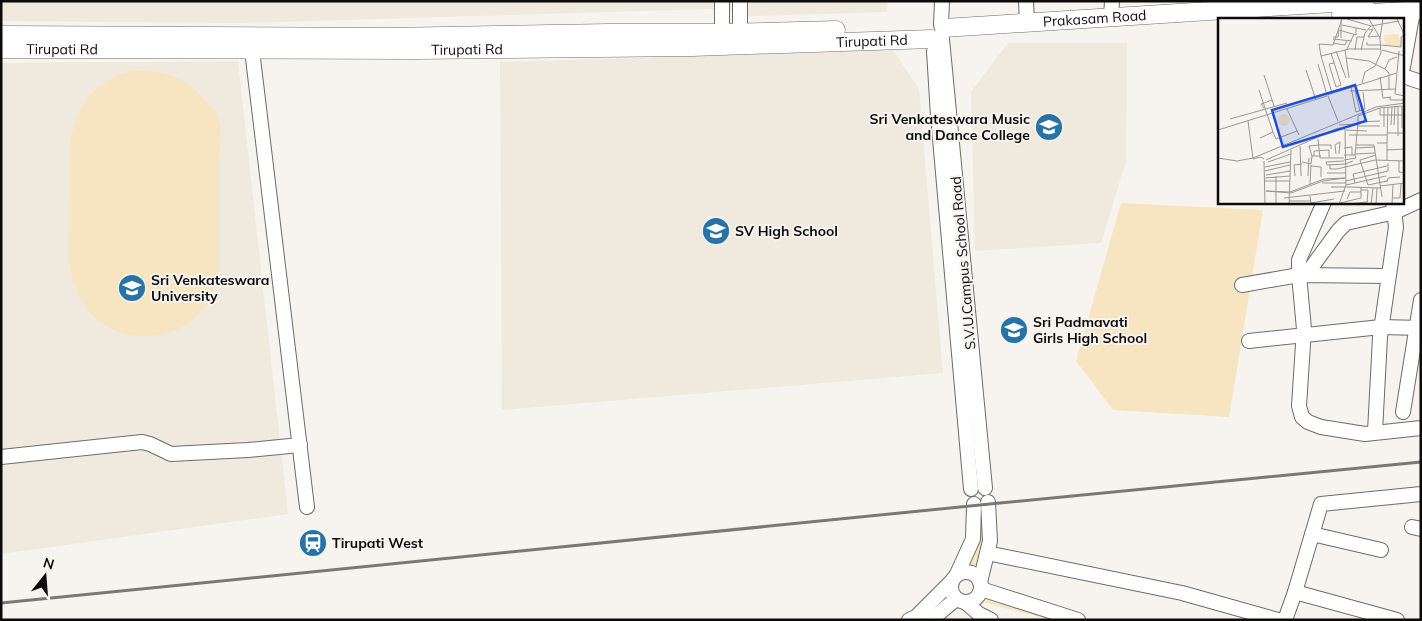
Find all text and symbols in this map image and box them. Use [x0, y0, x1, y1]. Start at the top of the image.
street label: Prakasam Road [1042, 6, 1147, 31]
inset map [1218, 18, 1404, 204]
street label: Tirupati Rd [836, 31, 908, 51]
street label: Tirupati Rd [26, 40, 98, 58]
street label: Tirupati Rd [431, 40, 503, 59]
place label: Sri Venkateswara Music and Dance College [869, 110, 1030, 144]
school or university icon: Sri Venkateswara Music and Dance College [1034, 112, 1064, 142]
street label: S.V.U.Campus School Road [946, 176, 980, 350]
school or university icon: SV High School [701, 216, 731, 246]
place label: SV High School [735, 222, 838, 240]
place label: Sri Venkateswara University [151, 271, 269, 305]
school or university icon: Sri Venkateswara University [117, 273, 147, 303]
place label: Sri Padmavati Girls High School [1033, 313, 1147, 347]
school or university icon: Sri Padmavati Girls High School [999, 315, 1029, 345]
station icon: Tirupati West [298, 528, 328, 558]
place label: Tirupati West [332, 534, 424, 552]
north arrow [20, 551, 70, 601]
text: N [41, 553, 56, 574]

